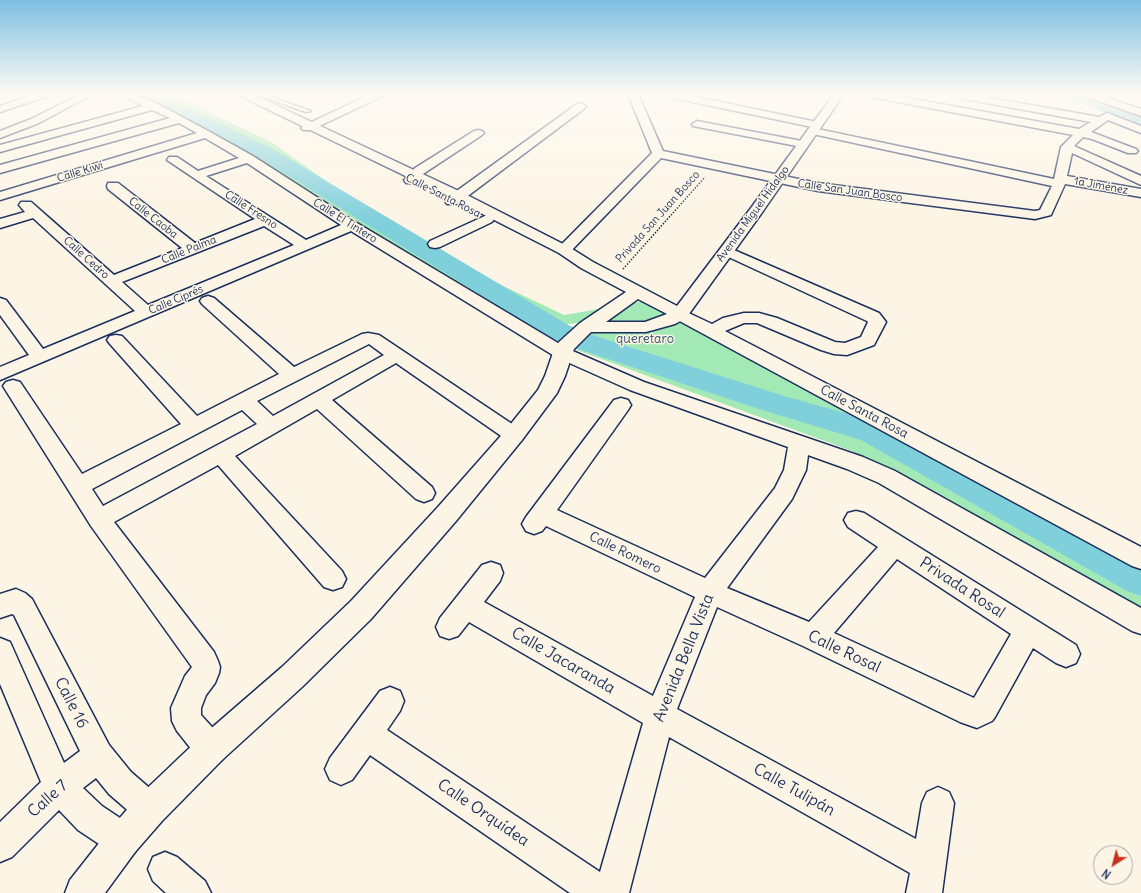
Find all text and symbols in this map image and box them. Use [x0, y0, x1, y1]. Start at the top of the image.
street label: Calle Kiwi [55, 159, 105, 185]
street label: Avenida Miguel Hidalgo [714, 164, 792, 264]
street label: Privada San Juan Bosco [613, 168, 703, 266]
street label: Calle Santa Rosa [403, 171, 483, 221]
street label: 1a Jiménez [1073, 175, 1129, 197]
street label: Calle San Juan Bosco [797, 177, 903, 205]
street label: Calle Fresno [222, 188, 280, 232]
street label: Calle Caoba [126, 195, 180, 241]
street label: Calle El Tintero [311, 196, 379, 246]
street label: Calle Palma [160, 233, 218, 267]
street label: Calle Cedro [60, 234, 112, 282]
street label: Calle Ciprés [147, 283, 205, 317]
park label: queretaro [616, 331, 674, 347]
street label: Calle Santa Rosa [817, 382, 911, 442]
street label: Calle Romero [586, 529, 664, 577]
street label: Privada Rosal [916, 553, 1008, 623]
street label: Avenida Bella Vista [650, 591, 718, 725]
street label: Calle Jacaranda [508, 624, 618, 698]
street label: Calle Rosal [805, 627, 883, 677]
street label: Calle 16 [50, 674, 92, 732]
street label: Calle Tulipán [750, 760, 838, 820]
street label: Calle Orquídea [433, 775, 533, 851]
street label: Calle 7 [24, 776, 72, 822]
north arrow [1093, 845, 1133, 885]
text: N [1099, 866, 1114, 882]

